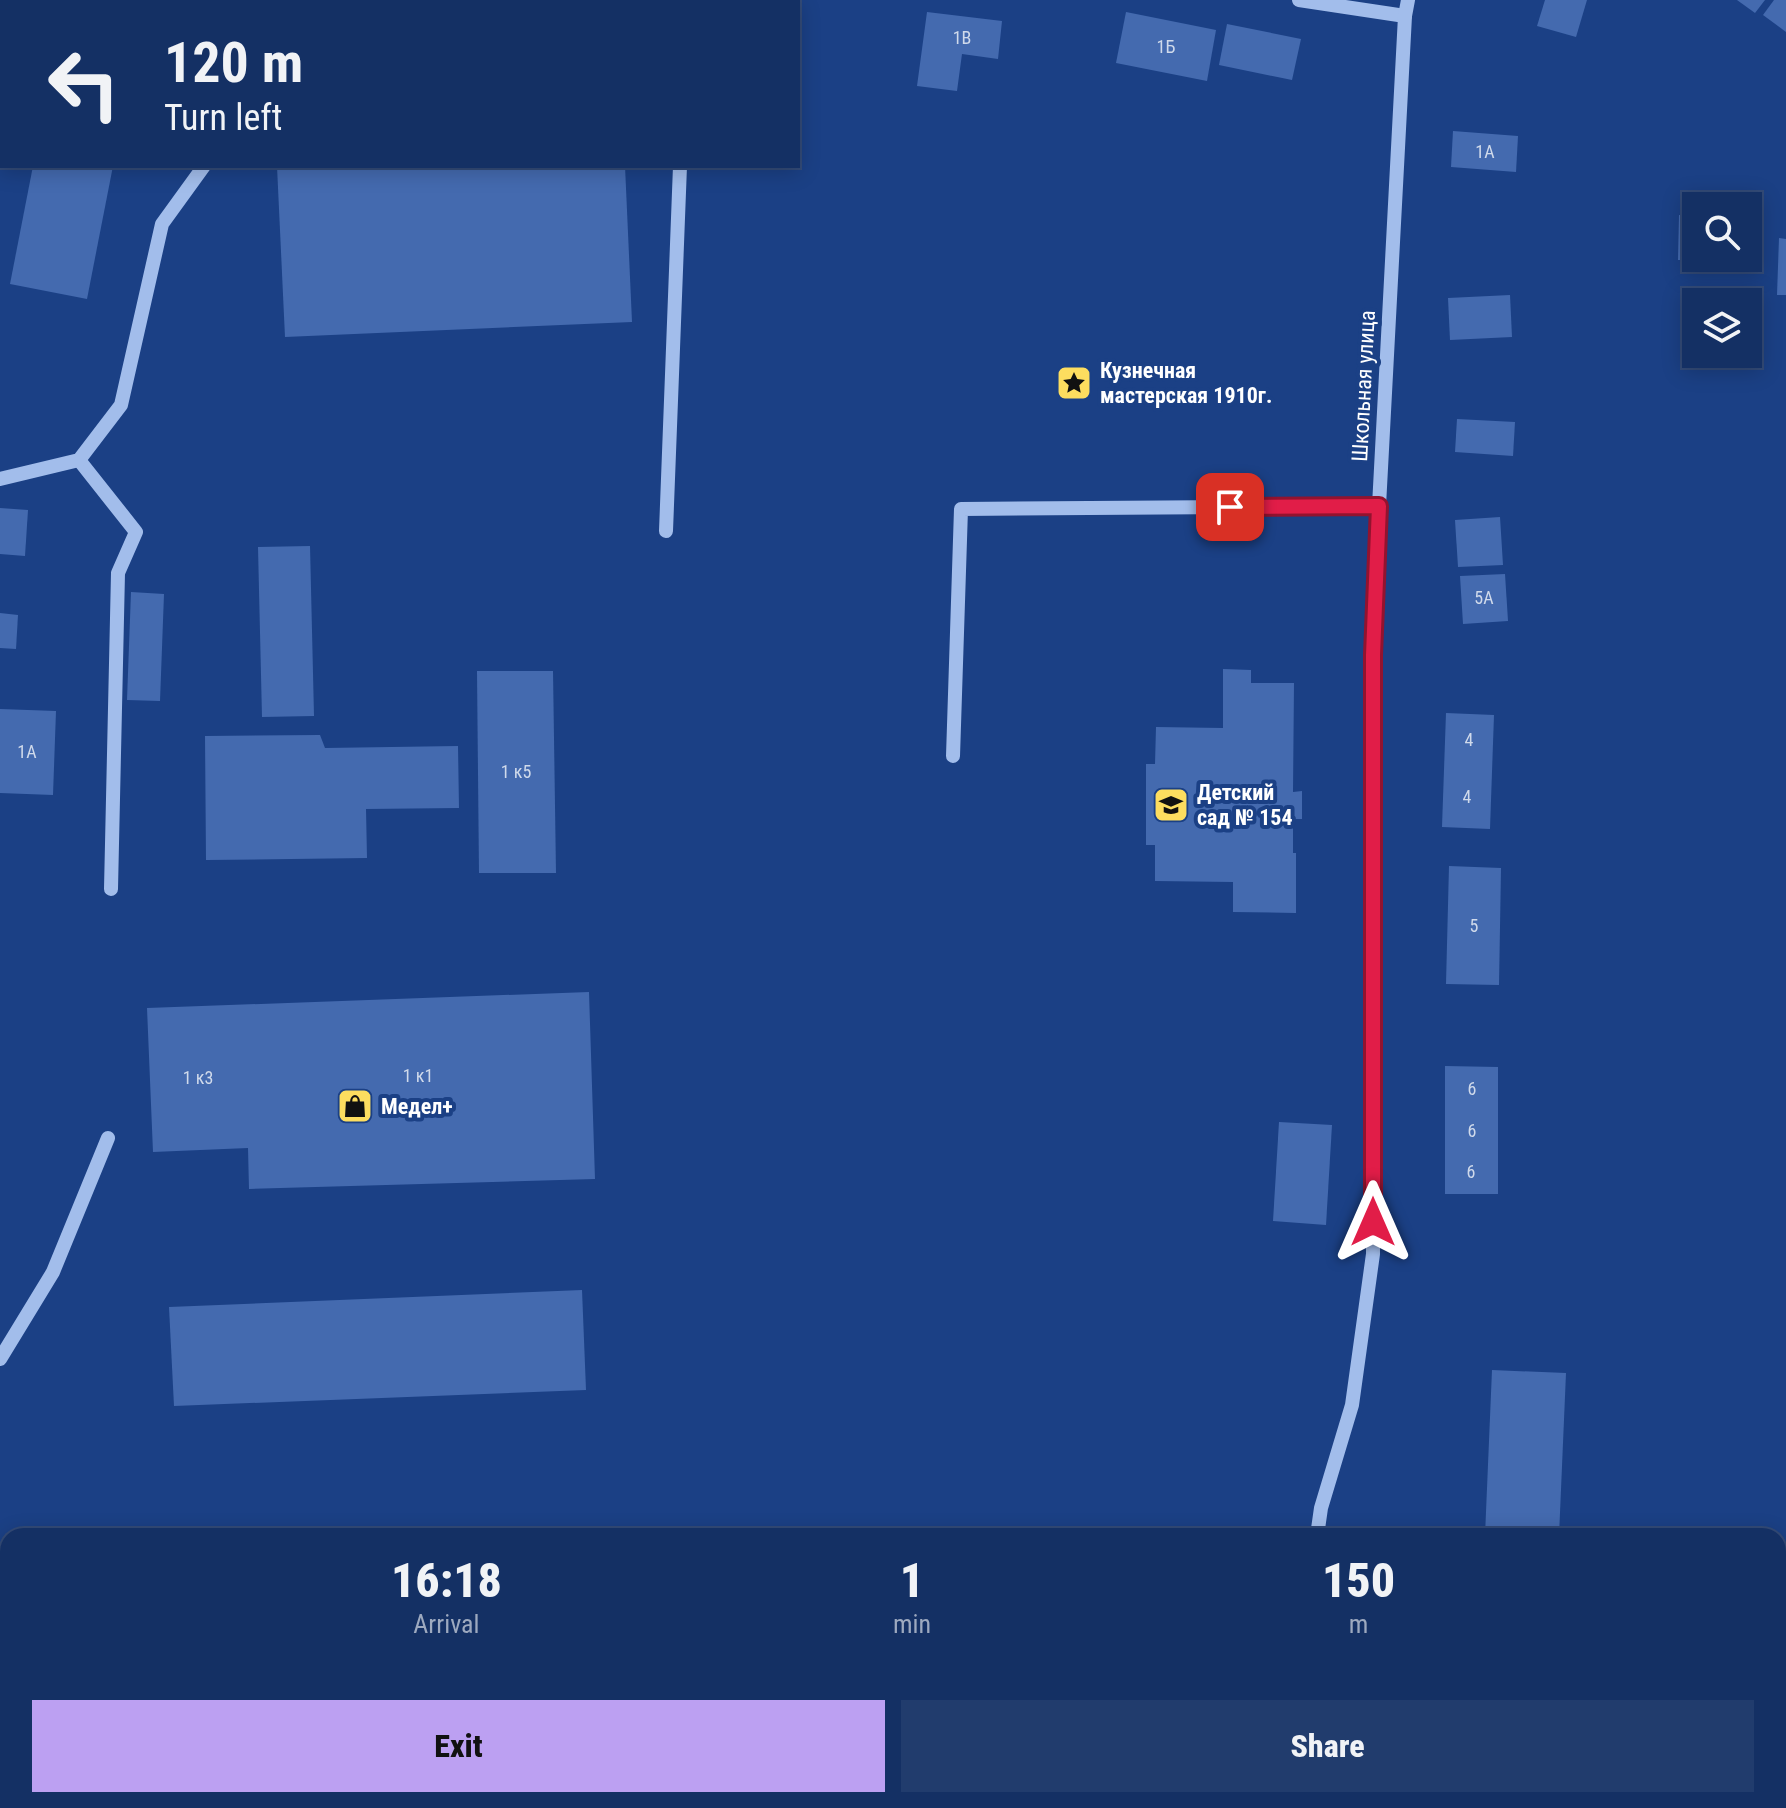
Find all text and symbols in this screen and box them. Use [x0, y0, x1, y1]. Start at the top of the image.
house number: 1В [953, 27, 971, 48]
text: 120 m [164, 30, 303, 96]
icon: left [32, 32, 136, 136]
house number: 1Б [1157, 36, 1175, 57]
text: Turn left [164, 97, 282, 139]
house number: 1А [1475, 141, 1495, 162]
map controls [1682, 192, 1762, 368]
button: search [1682, 192, 1762, 272]
button: layers [1682, 288, 1762, 368]
street label: Школьная улица [1347, 310, 1380, 462]
place label: Кузнечная мастерская 1910г. [1100, 358, 1272, 408]
place icon: Кузнечная мастерская 1910г. [1055, 364, 1093, 402]
pin [1196, 473, 1264, 541]
icon: arrive [1208, 485, 1252, 529]
house number: 5А [1474, 587, 1494, 608]
house number: 4 [1465, 729, 1474, 750]
house number: 1А [17, 741, 37, 762]
house number: 1 к5 [501, 761, 531, 782]
place label: Детский сад № 154 [1197, 780, 1293, 830]
school or university icon: Детский сад № 154 [1152, 786, 1190, 824]
house number: 4 [1463, 786, 1472, 807]
house number: 5 [1470, 915, 1479, 936]
house number: 1 к1 [403, 1065, 433, 1086]
house number: 1 к3 [183, 1067, 213, 1088]
house number: 6 [1468, 1078, 1476, 1099]
shop icon: Медел+ [336, 1087, 374, 1125]
place label: Медел+ [381, 1094, 453, 1119]
house number: 6 [1468, 1120, 1476, 1141]
house number: 6 [1467, 1161, 1475, 1182]
position arrow [1331, 1180, 1415, 1264]
text: 16:18 [391, 1552, 502, 1609]
text: 1 [900, 1552, 924, 1609]
text: 150 [1322, 1552, 1395, 1609]
text: Arrival [413, 1609, 480, 1639]
text: min [893, 1609, 931, 1639]
text: m [1349, 1609, 1368, 1639]
button: Exit [32, 1700, 885, 1792]
button: Share [901, 1700, 1754, 1792]

